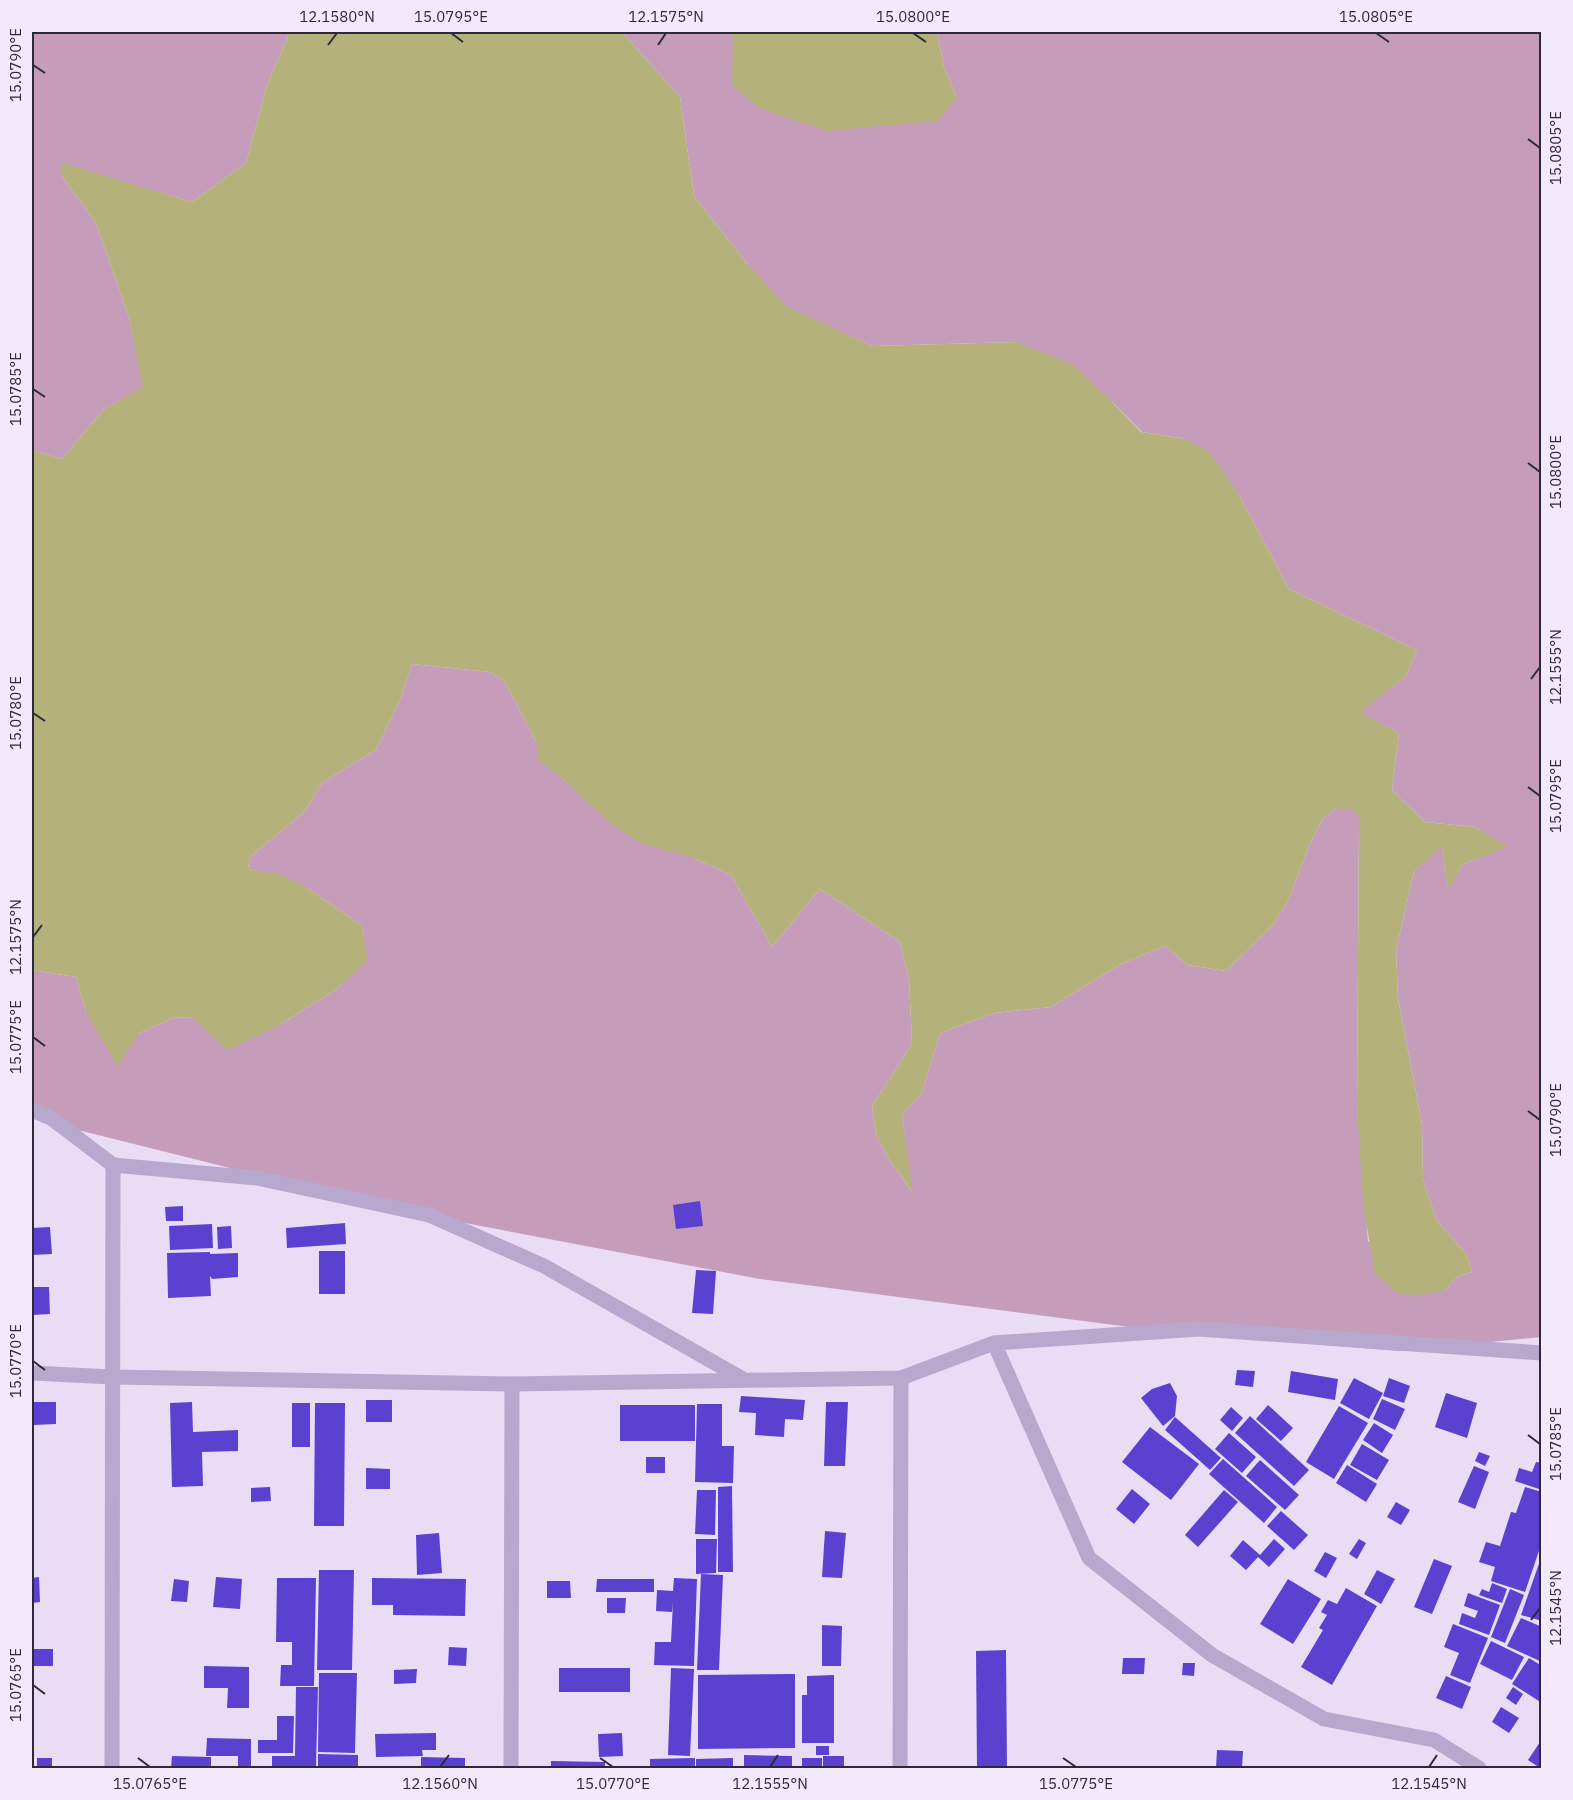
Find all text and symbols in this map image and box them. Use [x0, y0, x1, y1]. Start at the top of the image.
text: 12.1580°N [299, 7, 375, 26]
text: 15.0795°E [414, 7, 488, 26]
text: 12.1575°N [628, 7, 704, 26]
text: 15.0800°E [876, 7, 950, 26]
text: 15.0805°E [1339, 7, 1413, 26]
text: 15.0790°E [6, 28, 25, 102]
text: 15.0805°E [1546, 111, 1565, 185]
text: 15.0785°E [6, 352, 25, 426]
text: 15.0800°E [1546, 435, 1565, 509]
text: 12.1555°N [1546, 629, 1565, 705]
text: 15.0780°E [6, 676, 25, 750]
text: 15.0795°E [1546, 759, 1565, 833]
text: 12.1575°N [6, 899, 25, 975]
text: 15.0775°E [6, 1000, 25, 1074]
text: 15.0790°E [1546, 1083, 1565, 1157]
text: 15.0770°E [6, 1324, 25, 1398]
text: 15.0785°E [1546, 1407, 1565, 1481]
text: 12.1545°N [1546, 1570, 1565, 1646]
text: 15.0765°E [6, 1648, 25, 1722]
text: 15.0765°E [113, 1774, 187, 1793]
text: 12.1560°N [402, 1774, 478, 1793]
text: 15.0770°E [576, 1774, 650, 1793]
text: 12.1555°N [732, 1774, 808, 1793]
text: 15.0775°E [1039, 1774, 1113, 1793]
text: 12.1545°N [1391, 1774, 1467, 1793]

